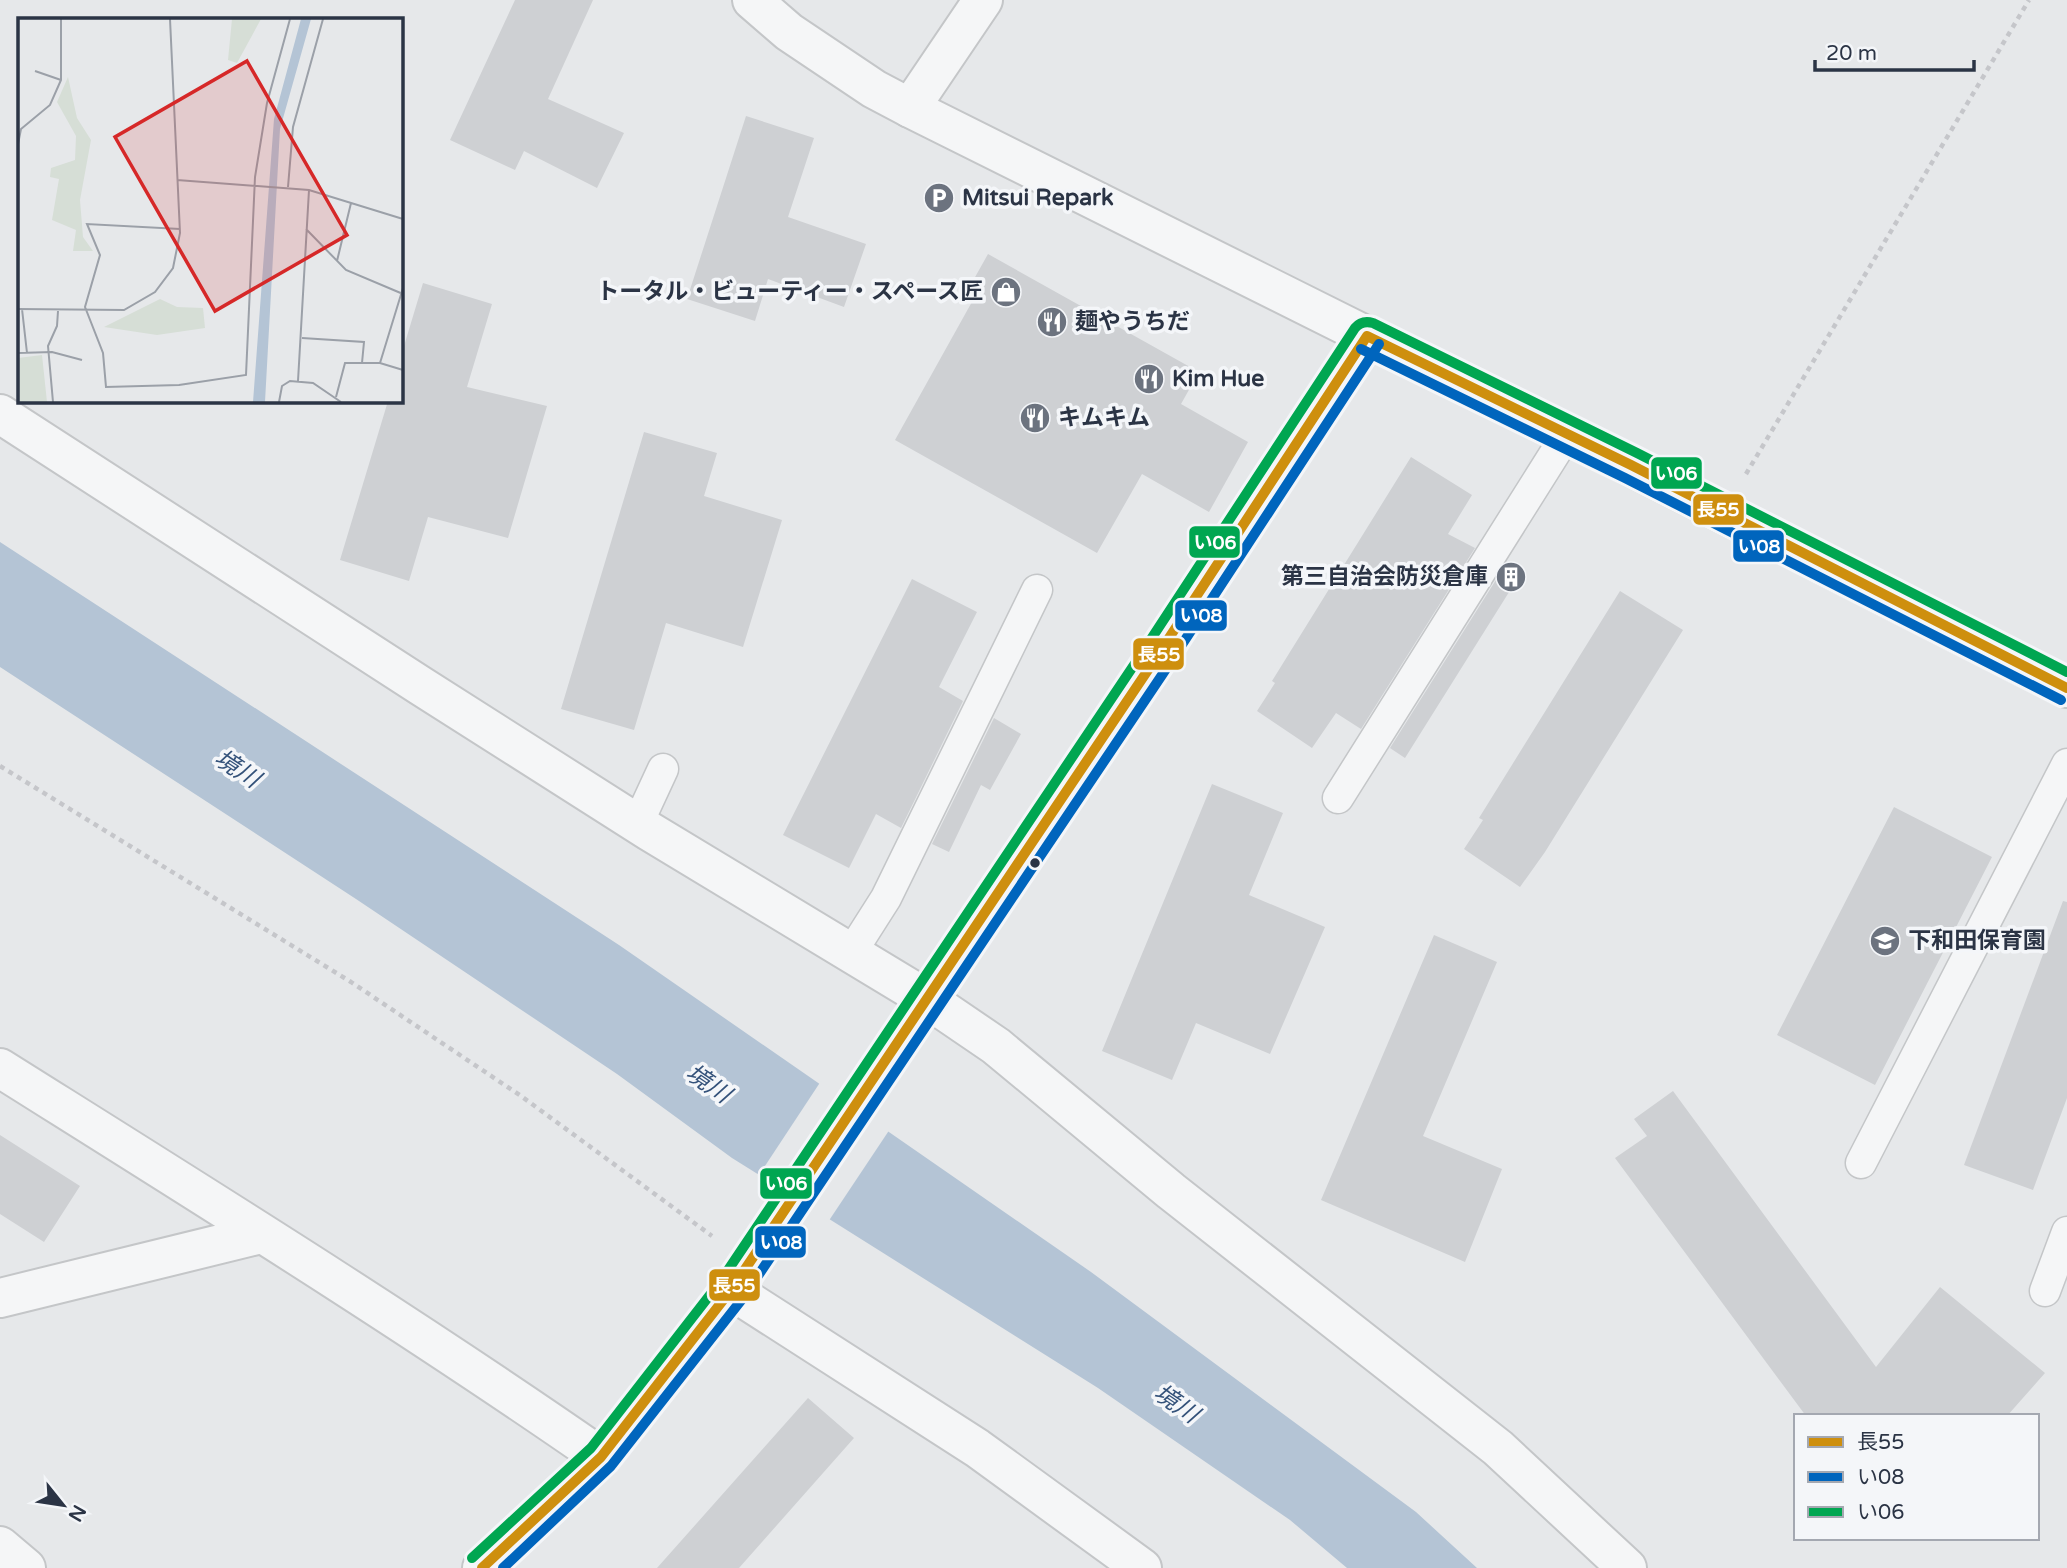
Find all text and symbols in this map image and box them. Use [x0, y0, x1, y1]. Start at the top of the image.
inset map [18, 18, 402, 402]
scale bar [1815, 28, 1974, 72]
text: 20 m [1826, 41, 1877, 66]
parking icon: Mitsui Repark [922, 181, 956, 215]
place label: Mitsui Repark [962, 184, 1114, 212]
shop icon: トータル・ビューティー・スペース匠 [989, 275, 1023, 309]
place label: トータル・ビューティー・スペース匠 [596, 278, 983, 306]
restaurant icon: 麺やうちだ [1035, 305, 1069, 339]
place label: 麺やうちだ [1075, 308, 1190, 336]
restaurant icon: Kim Hue [1132, 362, 1166, 396]
place label: Kim Hue [1172, 365, 1264, 393]
restaurant icon: キムキム [1018, 401, 1052, 435]
place label: キムキム [1058, 404, 1150, 432]
line badge: い06 [1650, 456, 1703, 490]
text: い06 [1655, 463, 1697, 485]
line badge: 長55 [1692, 493, 1745, 526]
text: 長55 [1697, 499, 1739, 521]
line badge: い06 [1188, 525, 1241, 559]
line badge: い08 [1732, 529, 1785, 563]
text: い06 [1194, 532, 1236, 554]
text: い08 [1738, 536, 1780, 558]
building icon: 第三自治会防災倉庫 [1494, 560, 1528, 594]
place label: 第三自治会防災倉庫 [1281, 563, 1488, 591]
line badge: い08 [1174, 599, 1228, 632]
text: い08 [1180, 605, 1222, 627]
line badge: 長55 [1132, 637, 1185, 671]
text: 長55 [1138, 644, 1180, 666]
water label: 境川 [209, 744, 268, 796]
unlabelled marker [1028, 856, 1042, 870]
school or university icon: 下和田保育園 [1868, 924, 1902, 958]
place label: 下和田保育園 [1908, 927, 2046, 955]
water label: 境川 [680, 1059, 738, 1111]
line badge: い06 [759, 1167, 813, 1200]
text: い06 [765, 1173, 807, 1195]
line badge: い08 [754, 1225, 807, 1259]
text: い08 [760, 1232, 802, 1254]
line badge: 長55 [708, 1268, 761, 1302]
text: 長55 [713, 1275, 755, 1297]
water label: 境川 [1148, 1379, 1206, 1431]
legend [1794, 1414, 2039, 1540]
text: 長55 [1857, 1430, 1904, 1455]
text: い08 [1857, 1465, 1904, 1490]
north arrow [28, 1470, 98, 1540]
text: い06 [1857, 1500, 1904, 1525]
text: N [64, 1501, 90, 1525]

